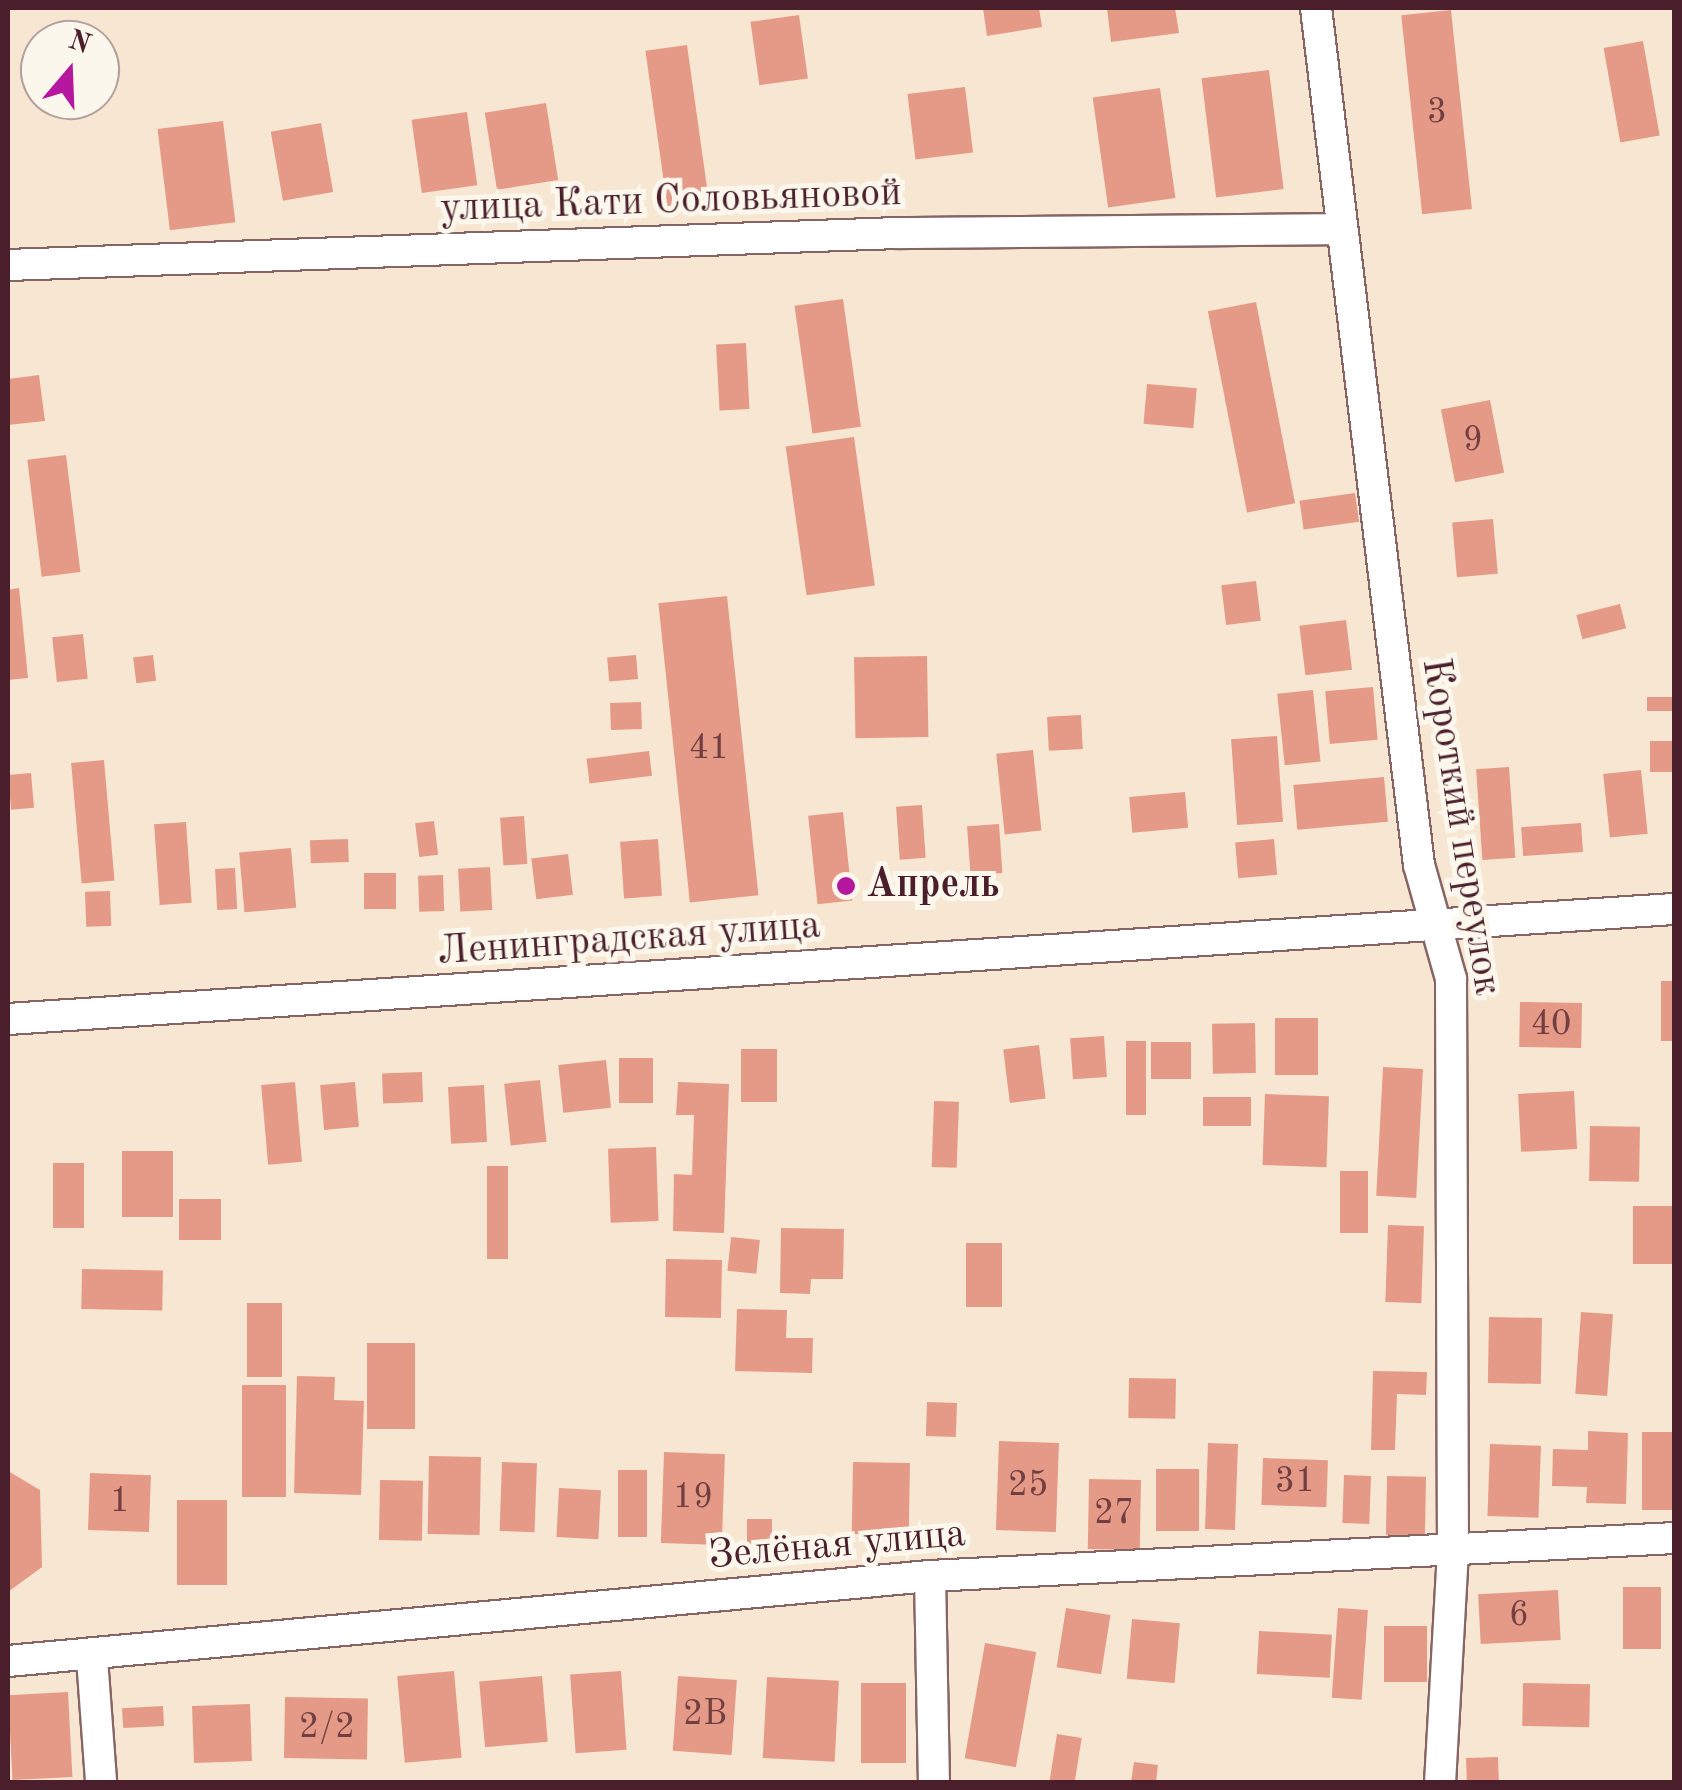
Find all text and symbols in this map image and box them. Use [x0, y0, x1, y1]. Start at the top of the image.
north arrow [20, 20, 120, 120]
text: N [64, 27, 94, 60]
house number: 3 [1427, 92, 1447, 134]
street label: улица Кати Соловьяновой [440, 170, 902, 234]
house number: 9 [1463, 420, 1483, 462]
street label: Короткий переулок [1410, 655, 1510, 999]
house number: 41 [689, 728, 729, 770]
place label: Апрель [866, 862, 1000, 910]
marker: Апрель [835, 875, 857, 897]
street label: Ленинградская улица [436, 903, 822, 977]
house number: 40 [1531, 1004, 1571, 1046]
house number: 31 [1275, 1461, 1315, 1503]
house number: 25 [1008, 1465, 1048, 1507]
house number: 19 [673, 1477, 713, 1519]
house number: 1 [110, 1481, 130, 1523]
house number: 27 [1094, 1493, 1134, 1535]
street label: Зелёная улица [706, 1511, 968, 1581]
house number: 6 [1509, 1595, 1529, 1637]
house number: 2В [683, 1694, 727, 1736]
house number: 2/2 [299, 1707, 355, 1749]

